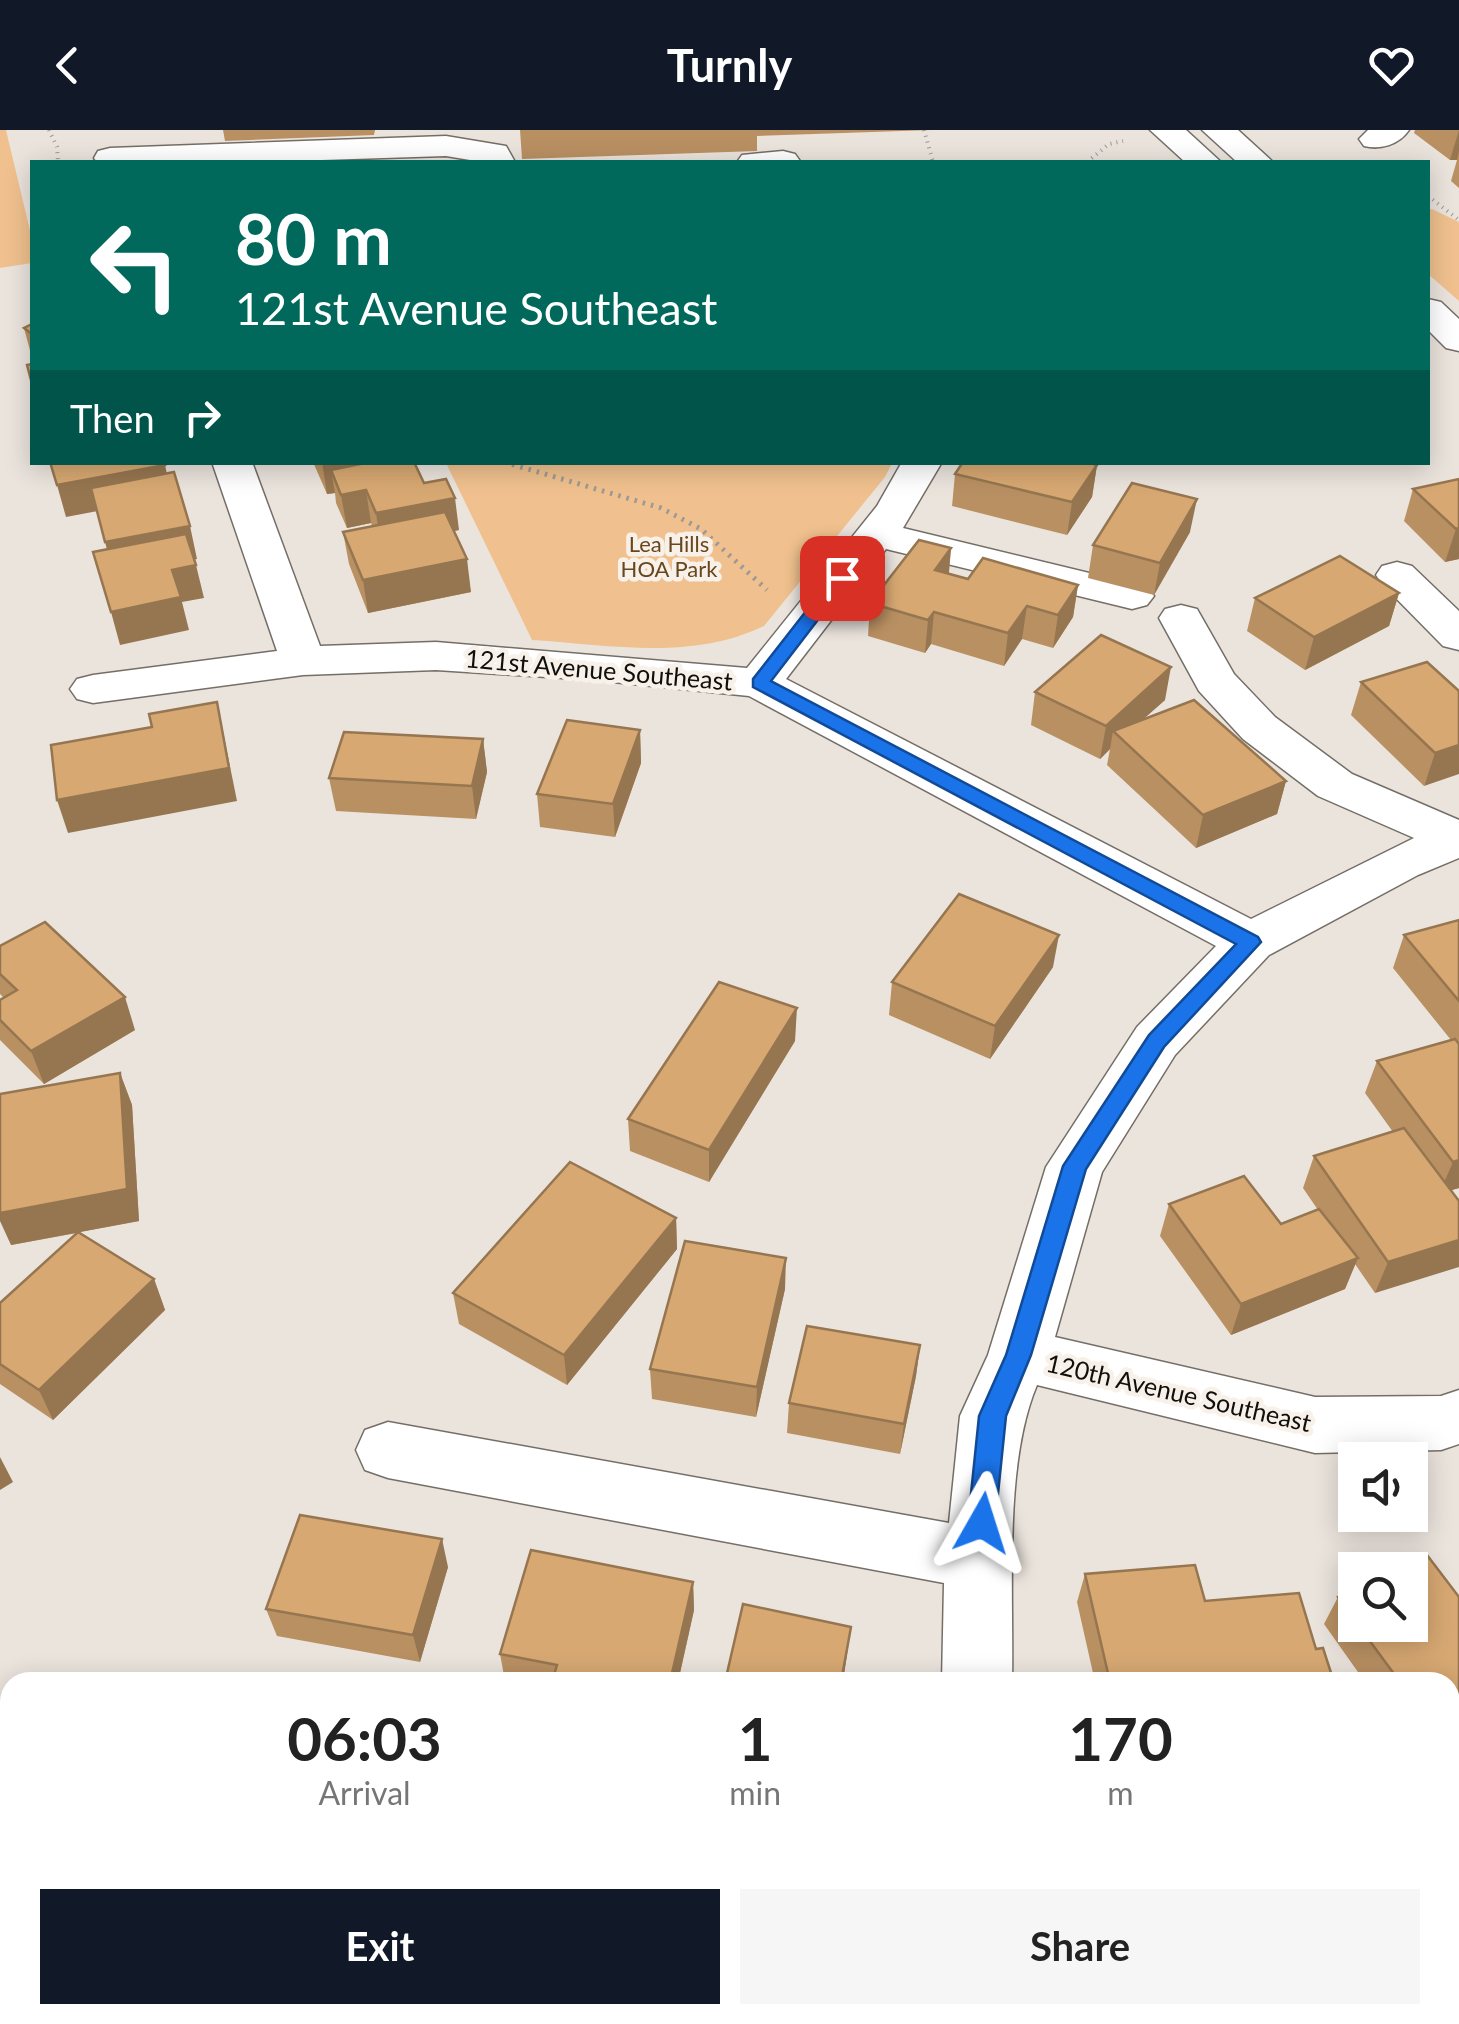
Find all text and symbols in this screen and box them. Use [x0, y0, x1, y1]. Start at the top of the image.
icon: back [40, 38, 95, 93]
text: Turnly [667, 38, 792, 92]
icon: heart [1364, 38, 1419, 93]
text: 80 m [235, 196, 392, 280]
icon: left [70, 200, 200, 330]
text: 121st Avenue Southeast [235, 281, 717, 335]
icon: right [175, 390, 230, 445]
text: Then [70, 395, 155, 441]
park label: Lea Hills HOA Park [621, 530, 718, 582]
pin [800, 536, 885, 621]
icon: arrive [815, 551, 870, 606]
street label: 121st Avenue Southeast [464, 642, 734, 696]
street label: 120th Avenue Southeast [1044, 1347, 1314, 1437]
map controls [1338, 1442, 1428, 1642]
button: sound [1338, 1442, 1428, 1532]
position arrow [930, 1471, 1034, 1575]
button: search [1338, 1552, 1428, 1642]
text: 06:03 [287, 1702, 442, 1774]
text: 1 [738, 1702, 773, 1774]
text: 170 [1068, 1702, 1173, 1774]
text: Arrival [318, 1773, 411, 1812]
text: min [729, 1773, 781, 1812]
text: m [1107, 1773, 1134, 1812]
button: Exit [40, 1889, 720, 2004]
button: Share [740, 1889, 1420, 2004]

